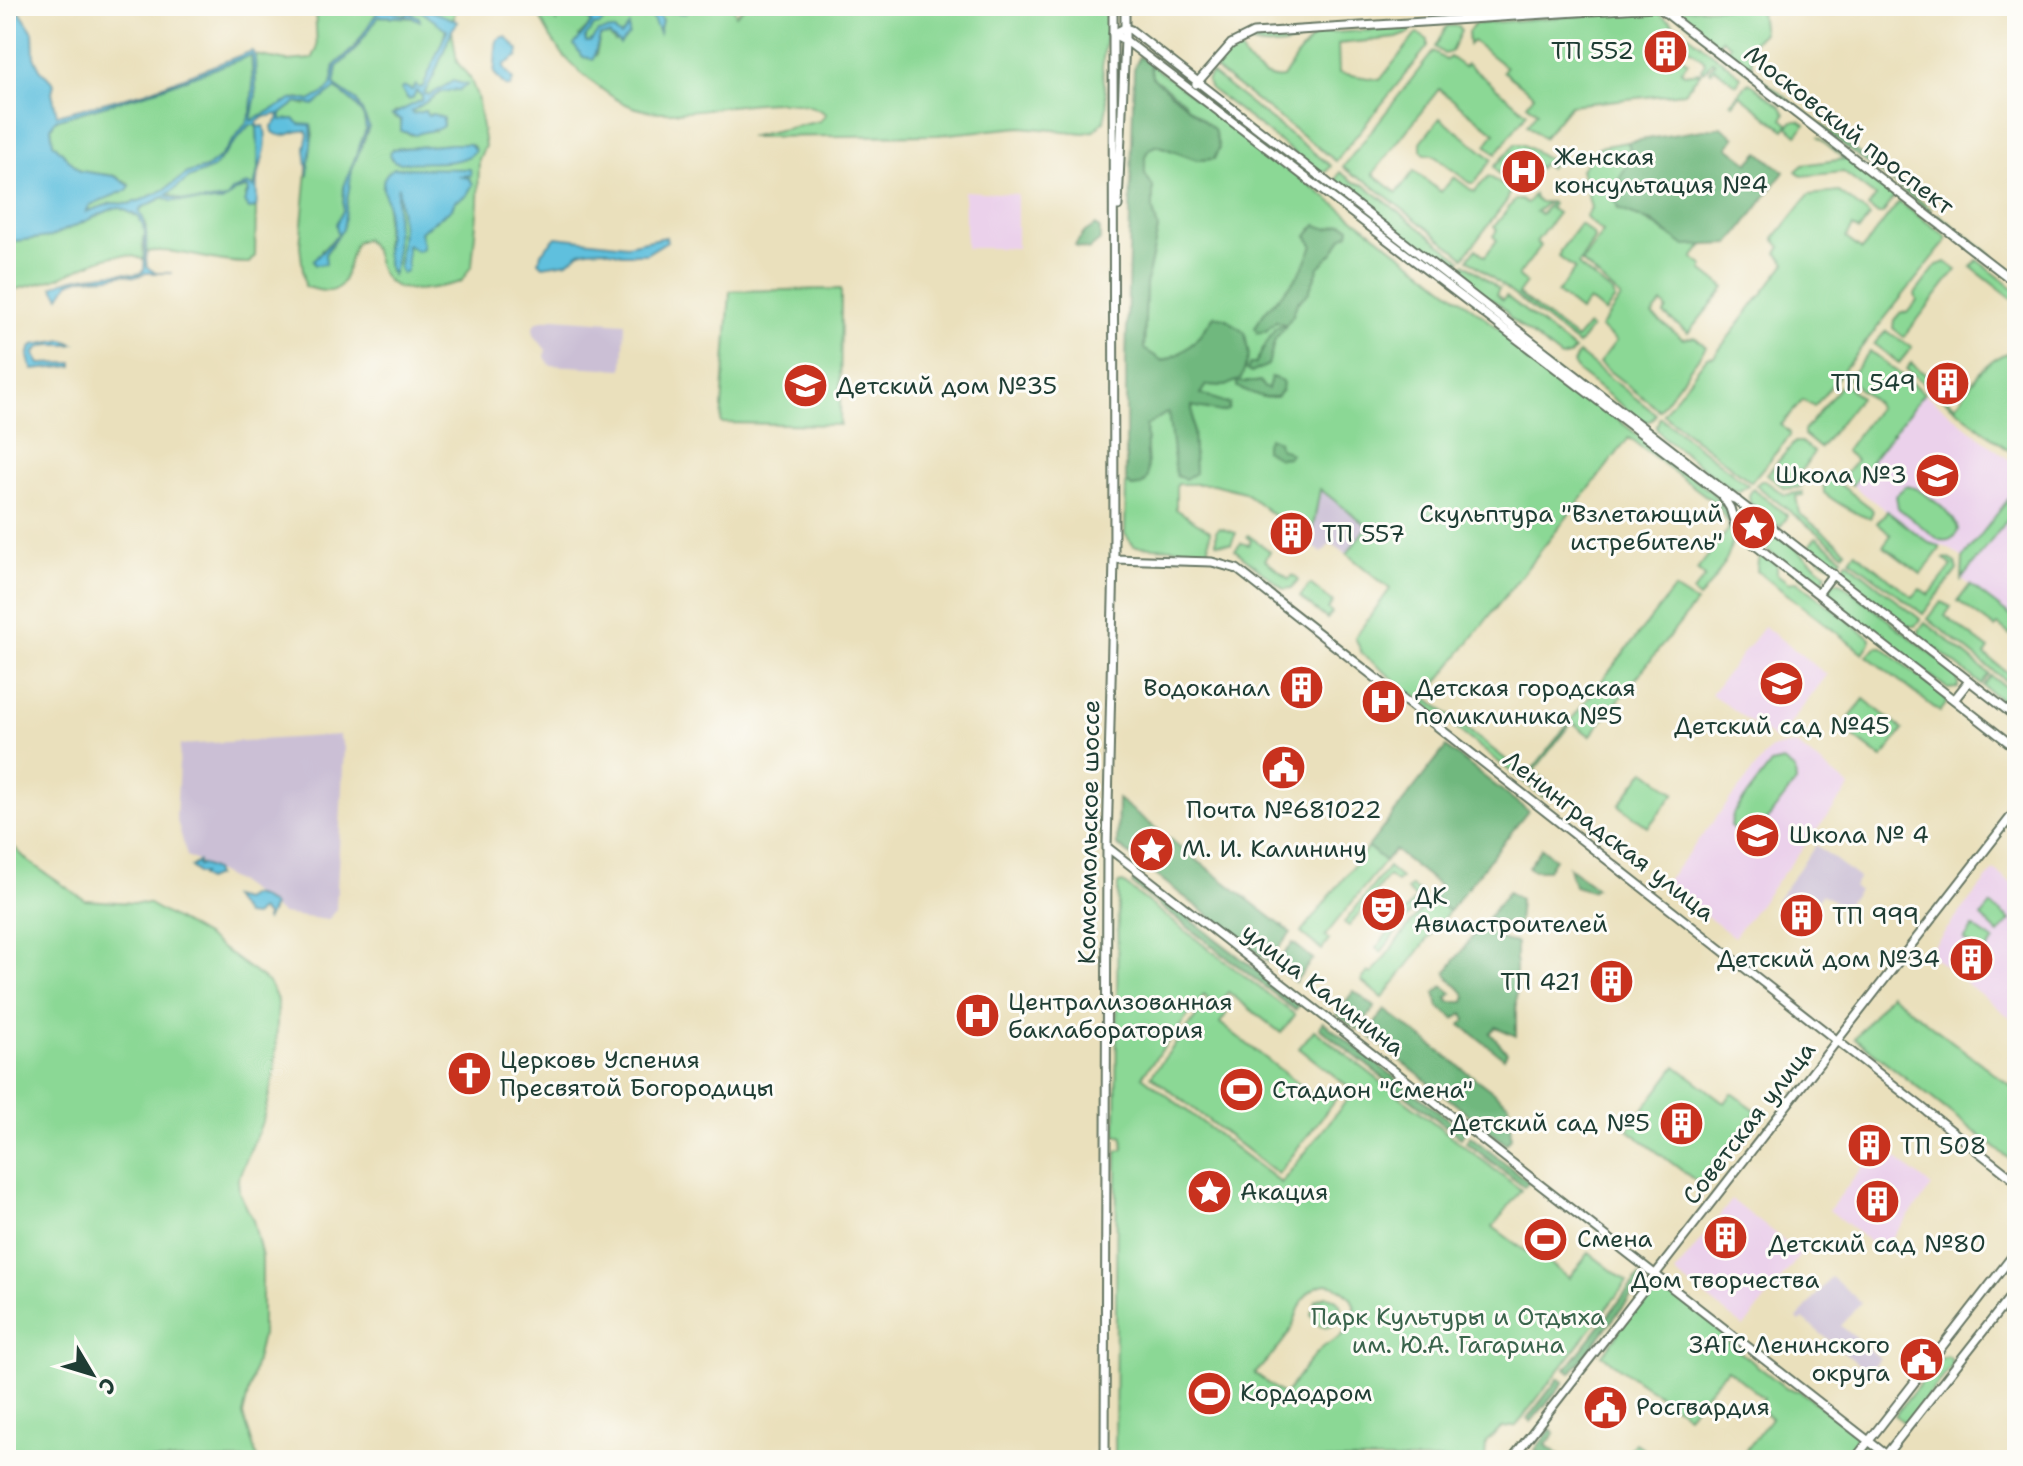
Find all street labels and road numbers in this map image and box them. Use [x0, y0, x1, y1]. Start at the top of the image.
street label: Московский проспект [1737, 38, 1961, 223]
street label: Комсомольское шоссе [1071, 699, 1107, 965]
street label: Ленинградская улица [1497, 743, 1721, 929]
street label: улица Калинина [1235, 916, 1411, 1064]
street label: Советская улица [1675, 1035, 1823, 1211]

